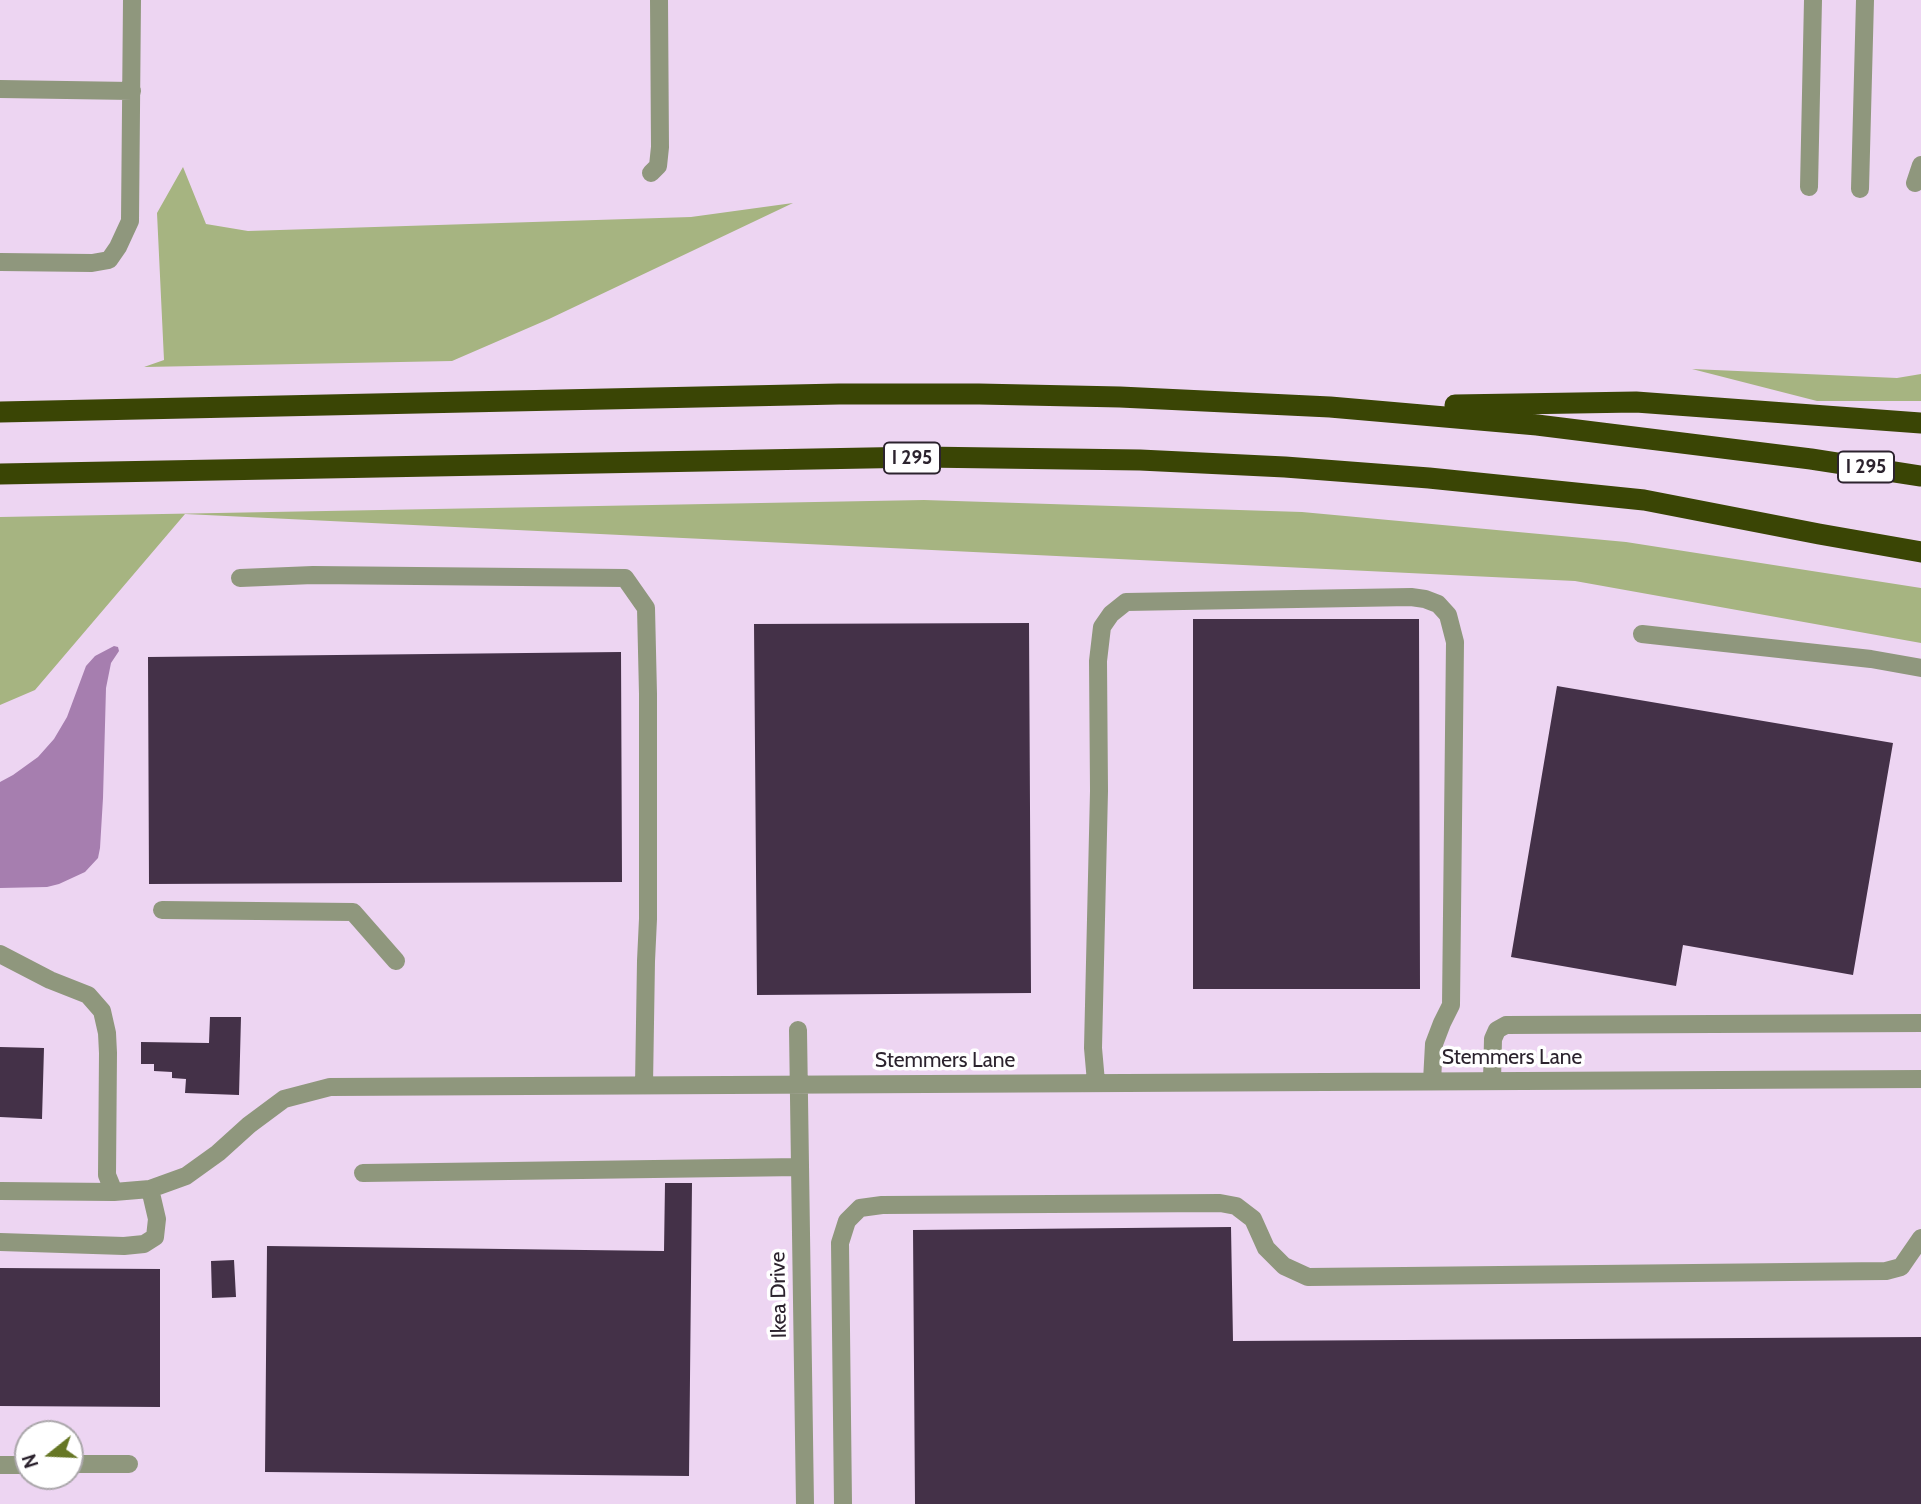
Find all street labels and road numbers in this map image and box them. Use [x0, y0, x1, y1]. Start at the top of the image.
road number: I 295 [884, 442, 940, 474]
road number: I 295 [1838, 452, 1894, 482]
street label: Stemmers Lane [1442, 1045, 1582, 1071]
street label: Stemmers Lane [875, 1048, 1015, 1074]
street label: Ikea Drive [766, 1251, 792, 1339]

